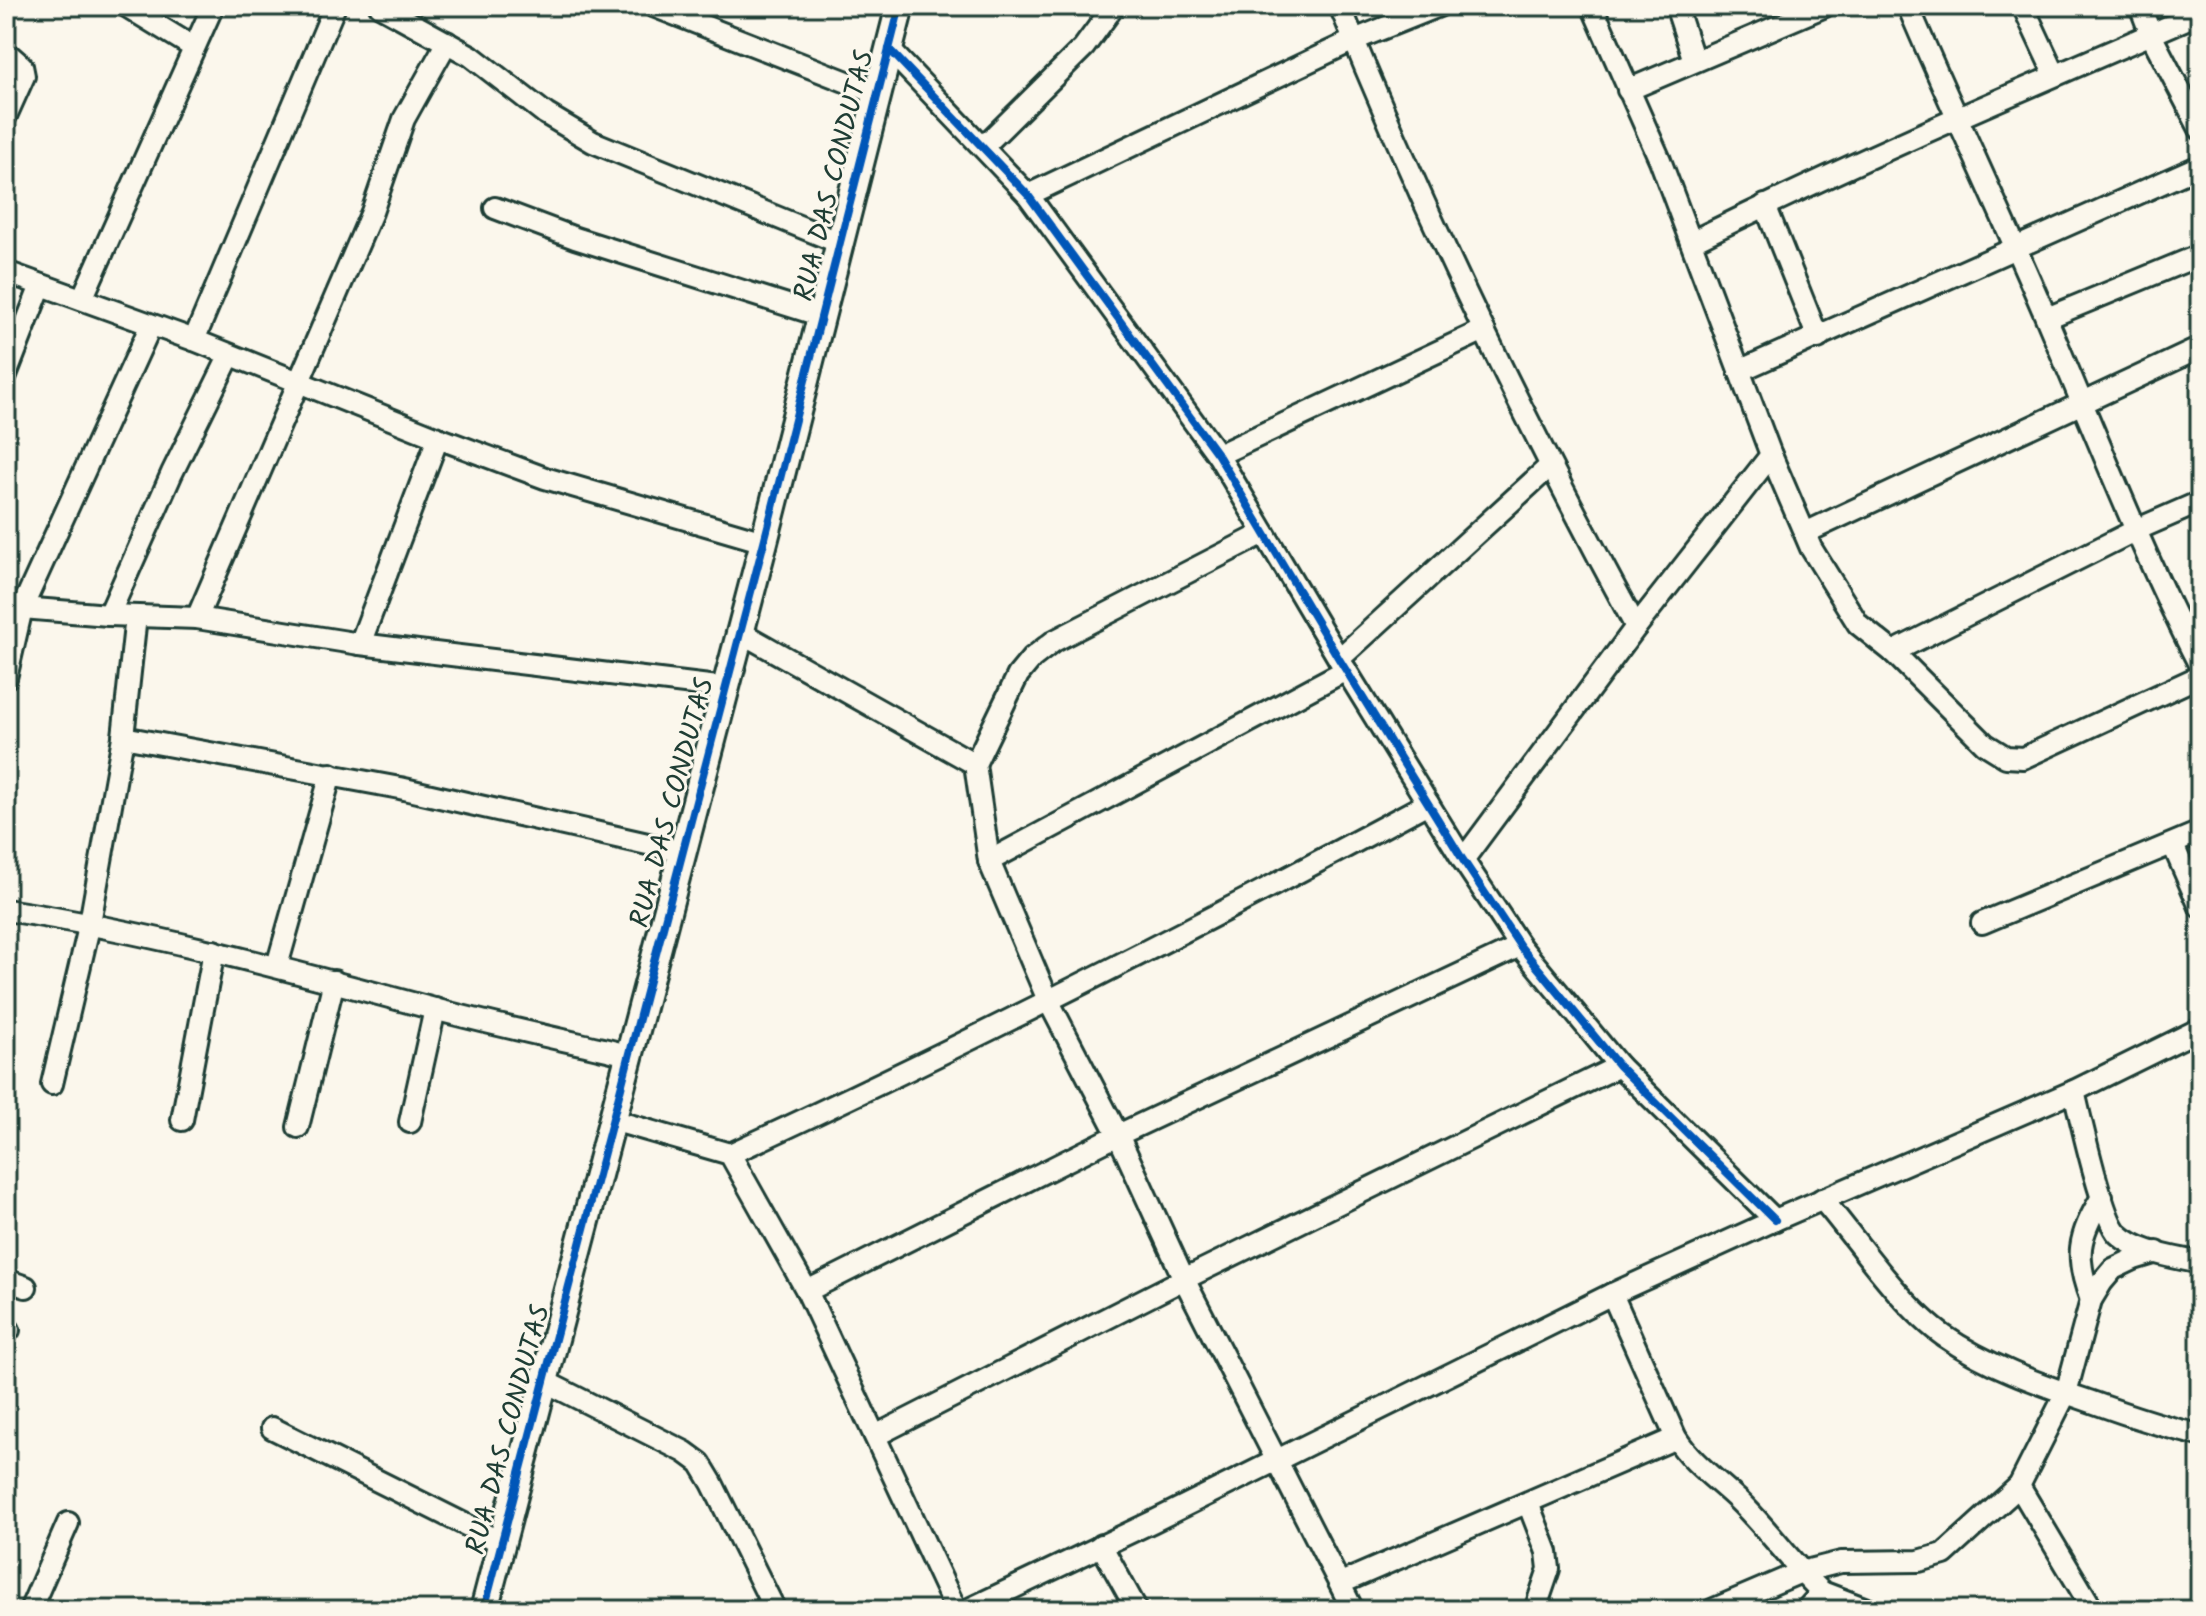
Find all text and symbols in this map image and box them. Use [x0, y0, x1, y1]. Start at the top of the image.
street label: RUA DAS CONDUTAS [782, 46, 888, 306]
street label: RUA DAS CONDUTAS [618, 673, 728, 933]
street label: RUA DAS CONDUTAS [454, 1300, 564, 1560]

